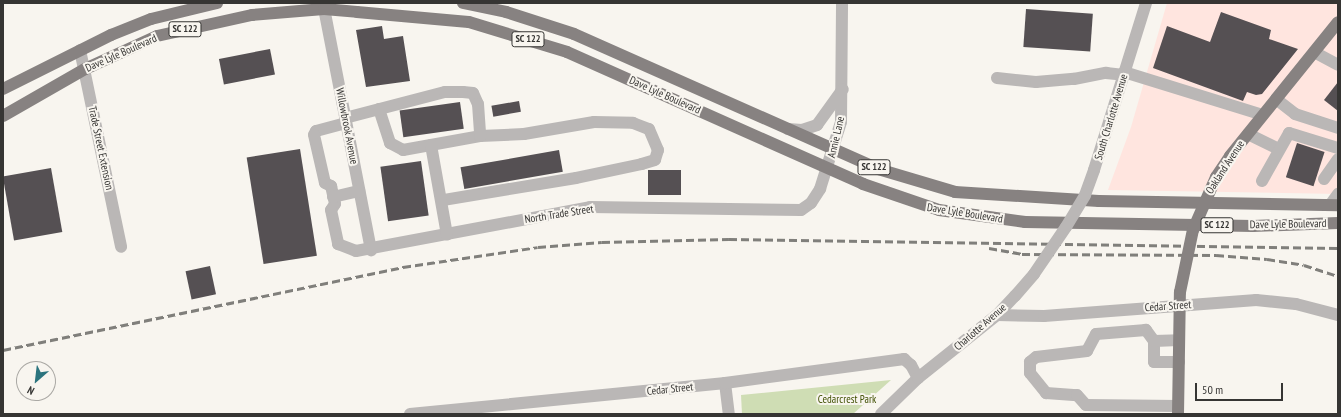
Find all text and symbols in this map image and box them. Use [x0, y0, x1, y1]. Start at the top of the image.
road number: SC 122 [168, 21, 202, 37]
street label: Dave Lyle Boulevard [83, 31, 159, 75]
road number: SC 122 [511, 31, 545, 47]
street label: South Charlotte Avenue [1092, 72, 1130, 162]
street label: Dave Lyle Boulevard [627, 73, 703, 117]
street label: Willowbrook Avenue [333, 87, 361, 165]
street label: Trade Street Extension [86, 105, 116, 191]
street label: Annie Lane [825, 115, 847, 159]
street label: Oakland Avenue [1203, 138, 1247, 196]
road number: SC 122 [857, 159, 891, 175]
street label: Dave Lyle Boulevard [926, 200, 1004, 226]
street label: North Trade Street [523, 202, 595, 226]
road number: SC 122 [1200, 217, 1234, 233]
street label: Dave Lyle Boulevard [1250, 217, 1326, 231]
street label: Cedar Street [1144, 298, 1192, 314]
street label: Charlotte Avenue [951, 301, 1009, 353]
north arrow [16, 361, 56, 401]
scale bar [1197, 375, 1285, 401]
street label: Cedar Street [646, 380, 694, 398]
text: 50 m [1202, 382, 1223, 397]
text: N [25, 383, 37, 398]
park label: Cedarcrest Park [818, 392, 876, 406]

